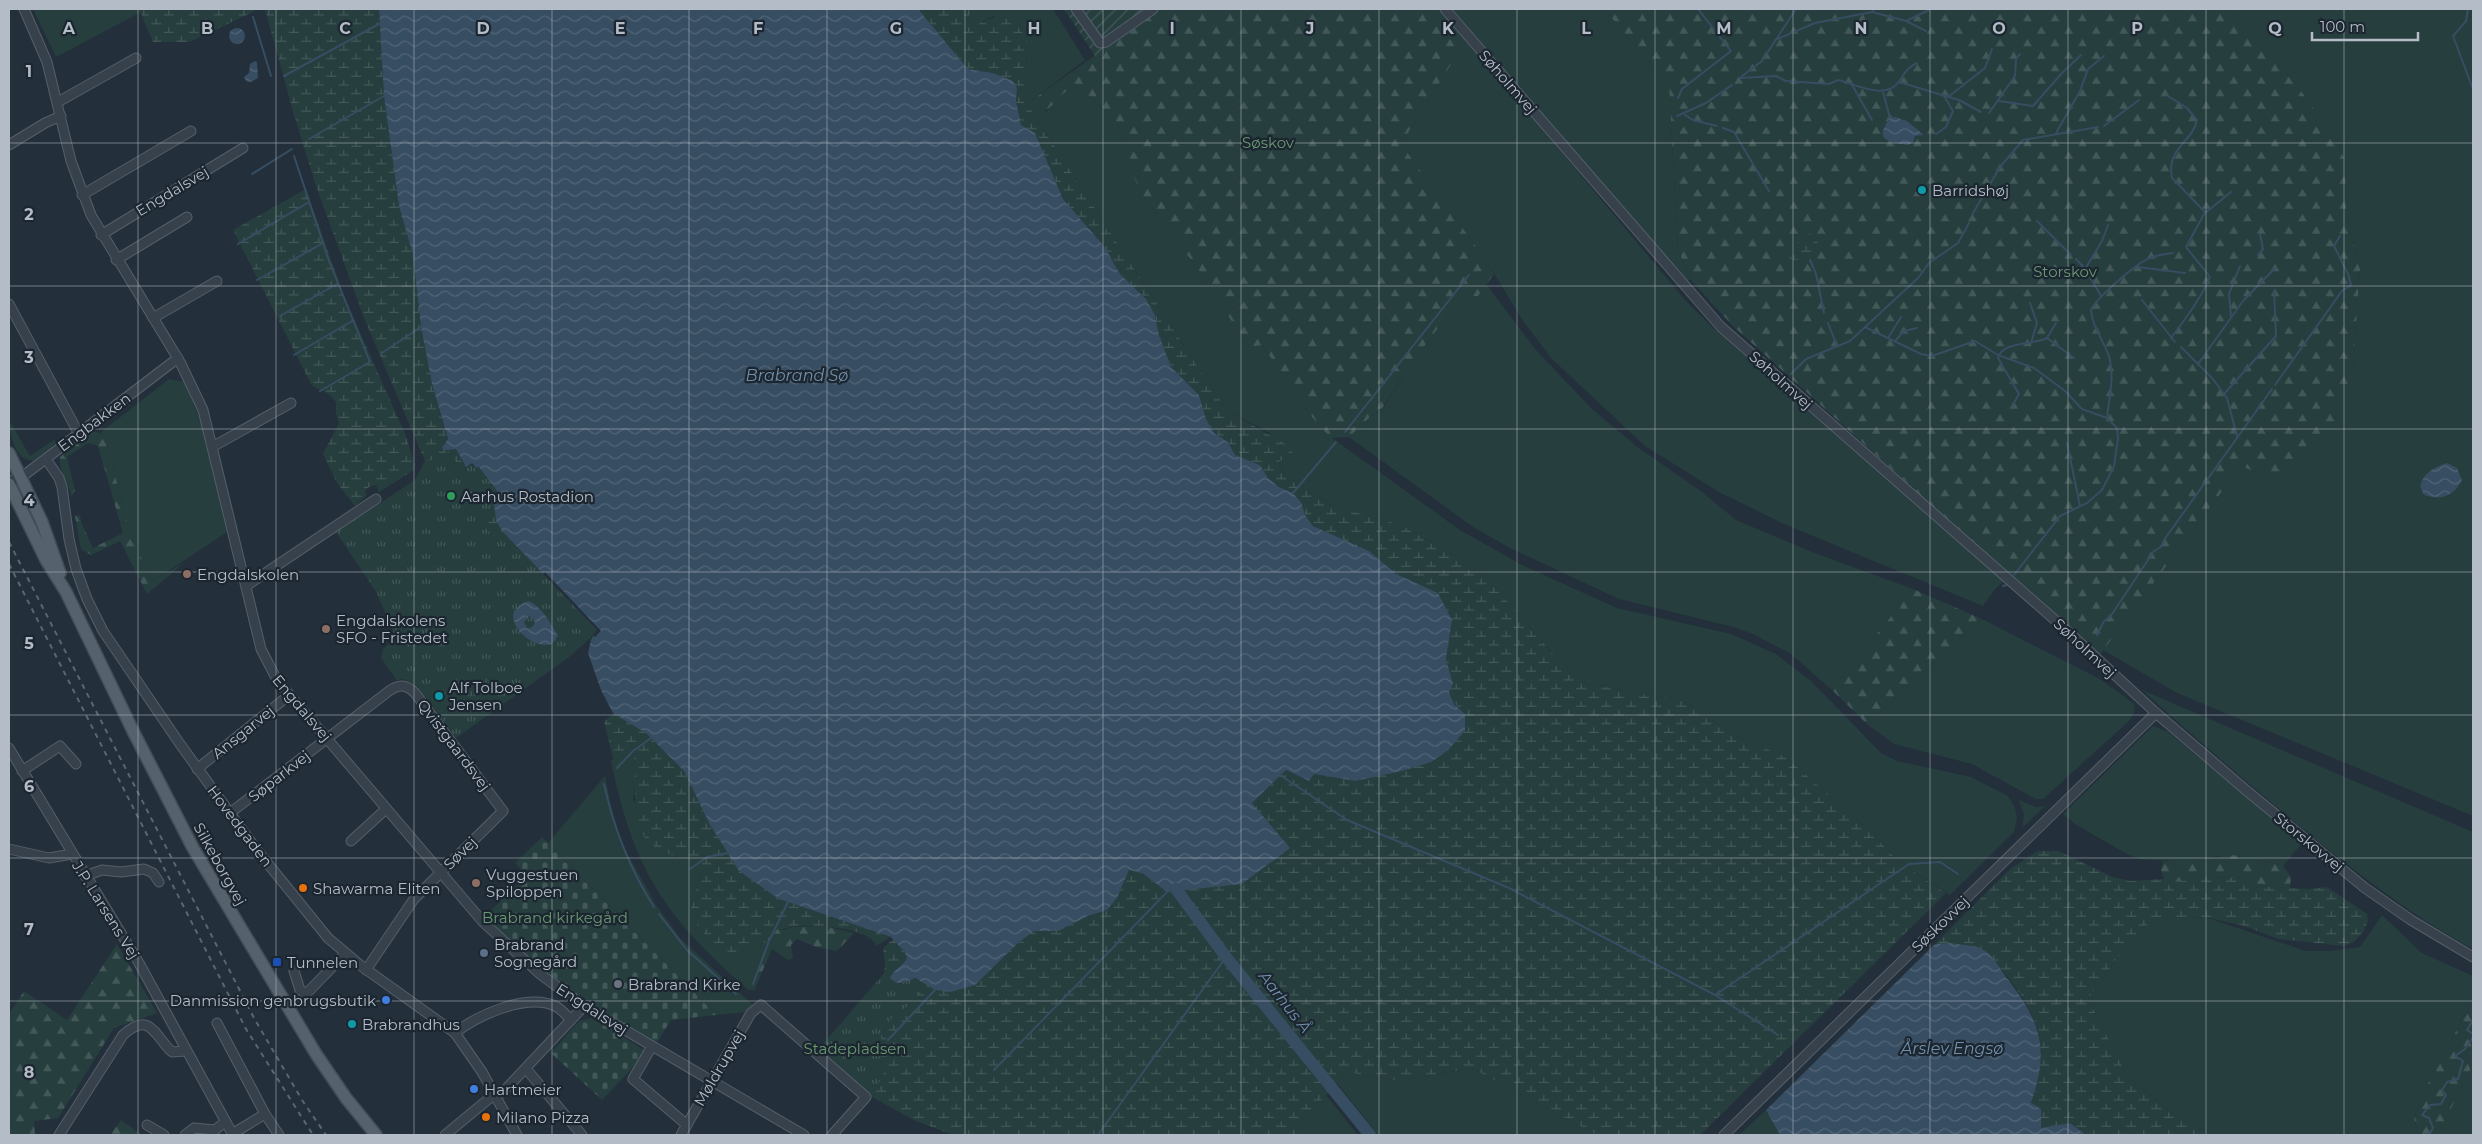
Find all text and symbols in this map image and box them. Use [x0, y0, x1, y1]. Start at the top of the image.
scale bar [2312, 10, 2418, 42]
text: 100 m [2320, 17, 2365, 36]
text: A [62, 19, 76, 38]
text: B [201, 19, 213, 38]
text: C [339, 19, 351, 38]
text: D [476, 19, 490, 38]
text: E [615, 19, 625, 38]
text: F [753, 19, 763, 38]
text: G [890, 19, 902, 38]
text: H [1028, 19, 1040, 38]
text: I [1169, 19, 1175, 38]
text: J [1305, 19, 1314, 38]
text: K [1442, 19, 1455, 38]
text: L [1581, 19, 1591, 38]
text: M [1716, 19, 1732, 38]
text: N [1855, 19, 1867, 38]
text: O [1992, 19, 2006, 38]
text: P [2131, 19, 2143, 38]
text: Q [2268, 19, 2282, 38]
street label: Søholmvej [1475, 46, 1541, 118]
text: 1 [26, 62, 32, 81]
park label: Søskov [1242, 133, 1295, 152]
street label: Engdalsvej [132, 162, 212, 220]
place label: Barridshøj [1932, 181, 2009, 200]
marker: Barridshøj [1916, 184, 1928, 196]
text: 2 [24, 205, 34, 224]
park label: Storskov [2033, 262, 2098, 281]
street label: Søholmvej [1745, 347, 1817, 413]
text: 3 [23, 348, 34, 367]
water label: Brabrand Sø [746, 366, 848, 385]
street label: Engbakken [54, 388, 134, 456]
place label: Aarhus Rostadion [461, 487, 594, 506]
marker: Aarhus Rostadion [445, 490, 457, 502]
text: 4 [23, 491, 35, 510]
place label: Engdalskolen [197, 565, 299, 584]
marker: Engdalskolen [181, 568, 193, 580]
place label: Engdalskolens SFO - Fristedet [336, 611, 448, 647]
street label: Søholmvej [2050, 614, 2120, 682]
marker: Engdalskolens SFO - Fristedet [320, 623, 332, 635]
text: 5 [24, 634, 34, 653]
street label: Engdalsvej [268, 671, 336, 745]
place label: Alf Tolboe Jensen [448, 678, 523, 714]
marker: Alf Tolboe Jensen [433, 690, 445, 702]
street label: Qvistgaardsvej [413, 695, 495, 795]
street label: Ansgarvej [208, 701, 278, 763]
street label: Søparkvej [244, 746, 314, 806]
text: 6 [24, 777, 34, 796]
street label: Hovedgaden [203, 782, 277, 870]
street label: Storskovvej [2270, 808, 2348, 876]
street label: Silkeborgvej [189, 819, 251, 909]
street label: Søvej [439, 832, 481, 874]
street label: J.P. Larsens Vej [68, 857, 144, 963]
place label: Vuggestuen Spiloppen [486, 865, 578, 901]
marker: Vuggestuen Spiloppen [470, 877, 482, 889]
place label: Shawarma Eliten [313, 879, 440, 898]
marker: Shawarma Eliten [297, 882, 309, 894]
street label: Søskovvej [1907, 892, 1973, 956]
park label: Brabrand kirkegård [482, 908, 628, 927]
text: 7 [24, 920, 34, 939]
place label: Brabrand Sognegård [494, 935, 577, 971]
marker: Brabrand Sognegård [478, 947, 490, 959]
place label: Tunnelen [287, 953, 358, 972]
marker: Tunnelen [271, 956, 283, 968]
water label: Aarhus Å [1254, 966, 1316, 1037]
place label: Brabrand Kirke [628, 975, 741, 994]
marker: Brabrand Kirke [612, 978, 624, 990]
street label: Engdalsvej [553, 979, 631, 1039]
place label: Danmission genbrugsbutik [170, 991, 376, 1010]
marker: Danmission genbrugsbutik [380, 994, 392, 1006]
place label: Brabrandhus [362, 1015, 460, 1034]
marker: Brabrandhus [346, 1018, 358, 1030]
street label: Møldrupvej [690, 1026, 748, 1110]
water label: Årslev Engsø [1900, 1038, 2003, 1058]
park label: Stadepladsen [804, 1039, 906, 1058]
text: 8 [24, 1063, 34, 1082]
place label: Hartmeier [484, 1080, 561, 1099]
marker: Hartmeier [468, 1083, 480, 1095]
place label: Milano Pizza [496, 1108, 590, 1127]
marker: Milano Pizza [480, 1111, 492, 1123]

